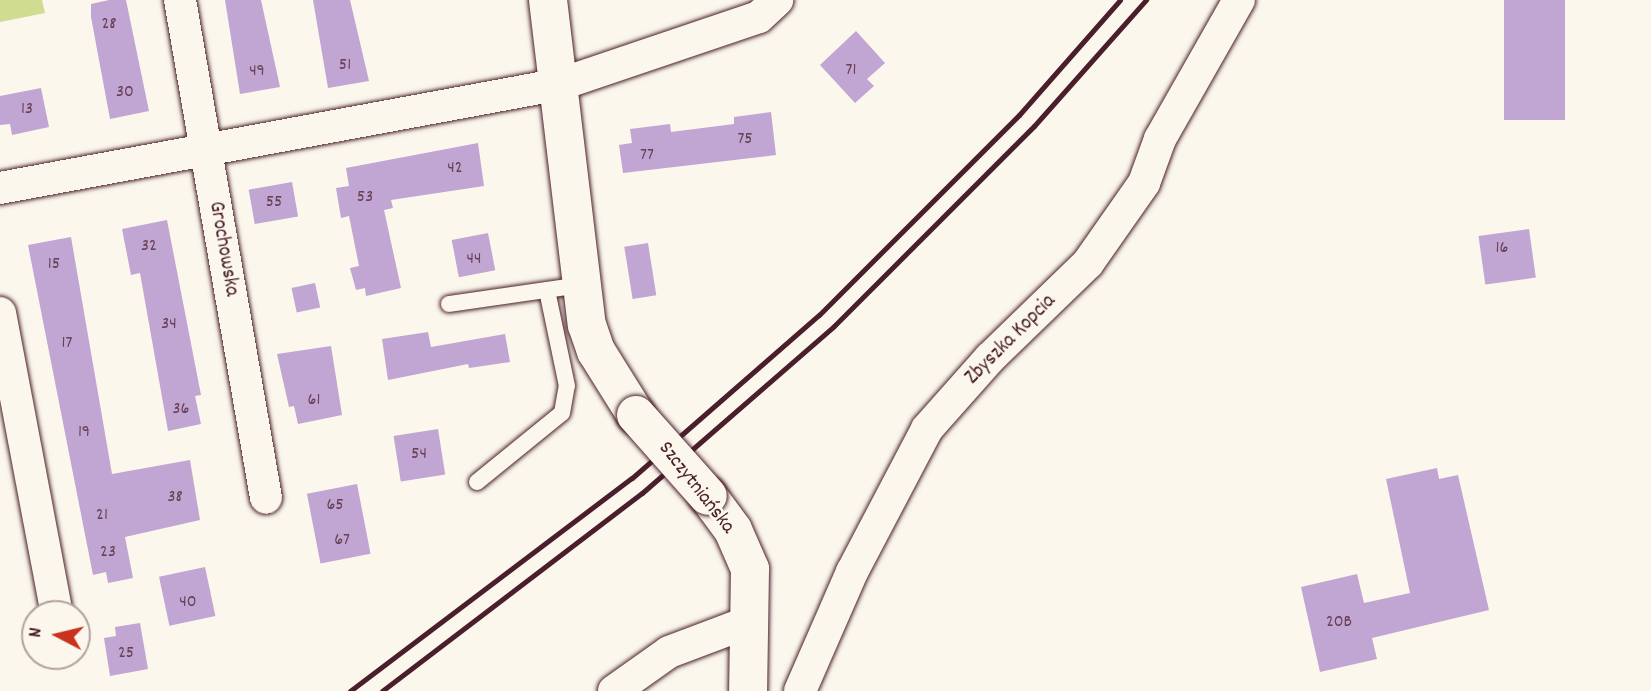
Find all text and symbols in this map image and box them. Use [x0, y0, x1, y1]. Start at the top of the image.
house number: 28 [101, 14, 117, 36]
house number: 51 [339, 55, 351, 77]
house number: 71 [846, 60, 856, 82]
house number: 49 [249, 61, 265, 83]
house number: 30 [116, 82, 134, 104]
house number: 13 [21, 99, 33, 121]
house number: 75 [737, 129, 753, 151]
house number: 77 [640, 145, 654, 167]
house number: 42 [447, 158, 463, 180]
house number: 53 [357, 187, 373, 209]
house number: 55 [266, 192, 282, 214]
street label: Grochowska [202, 200, 244, 298]
house number: 32 [141, 236, 157, 258]
house number: 16 [1496, 238, 1508, 260]
house number: 44 [467, 249, 481, 271]
house number: 15 [48, 254, 60, 276]
street label: Zbyszka Kopcia [960, 289, 1062, 391]
house number: 34 [161, 314, 177, 336]
house number: 17 [62, 333, 72, 355]
house number: 61 [308, 390, 320, 412]
house number: 36 [173, 399, 189, 421]
house number: 19 [78, 422, 90, 444]
street label: Szczytniańska [652, 437, 740, 539]
house number: 54 [411, 444, 427, 466]
house number: 38 [167, 487, 183, 509]
house number: 65 [326, 495, 344, 517]
house number: 21 [96, 505, 108, 527]
house number: 67 [334, 530, 350, 552]
house number: 23 [100, 542, 116, 564]
house number: 40 [179, 592, 197, 614]
north arrow [21, 600, 91, 670]
house number: 20B [1326, 612, 1352, 634]
text: N [23, 626, 51, 639]
house number: 25 [118, 643, 134, 665]

